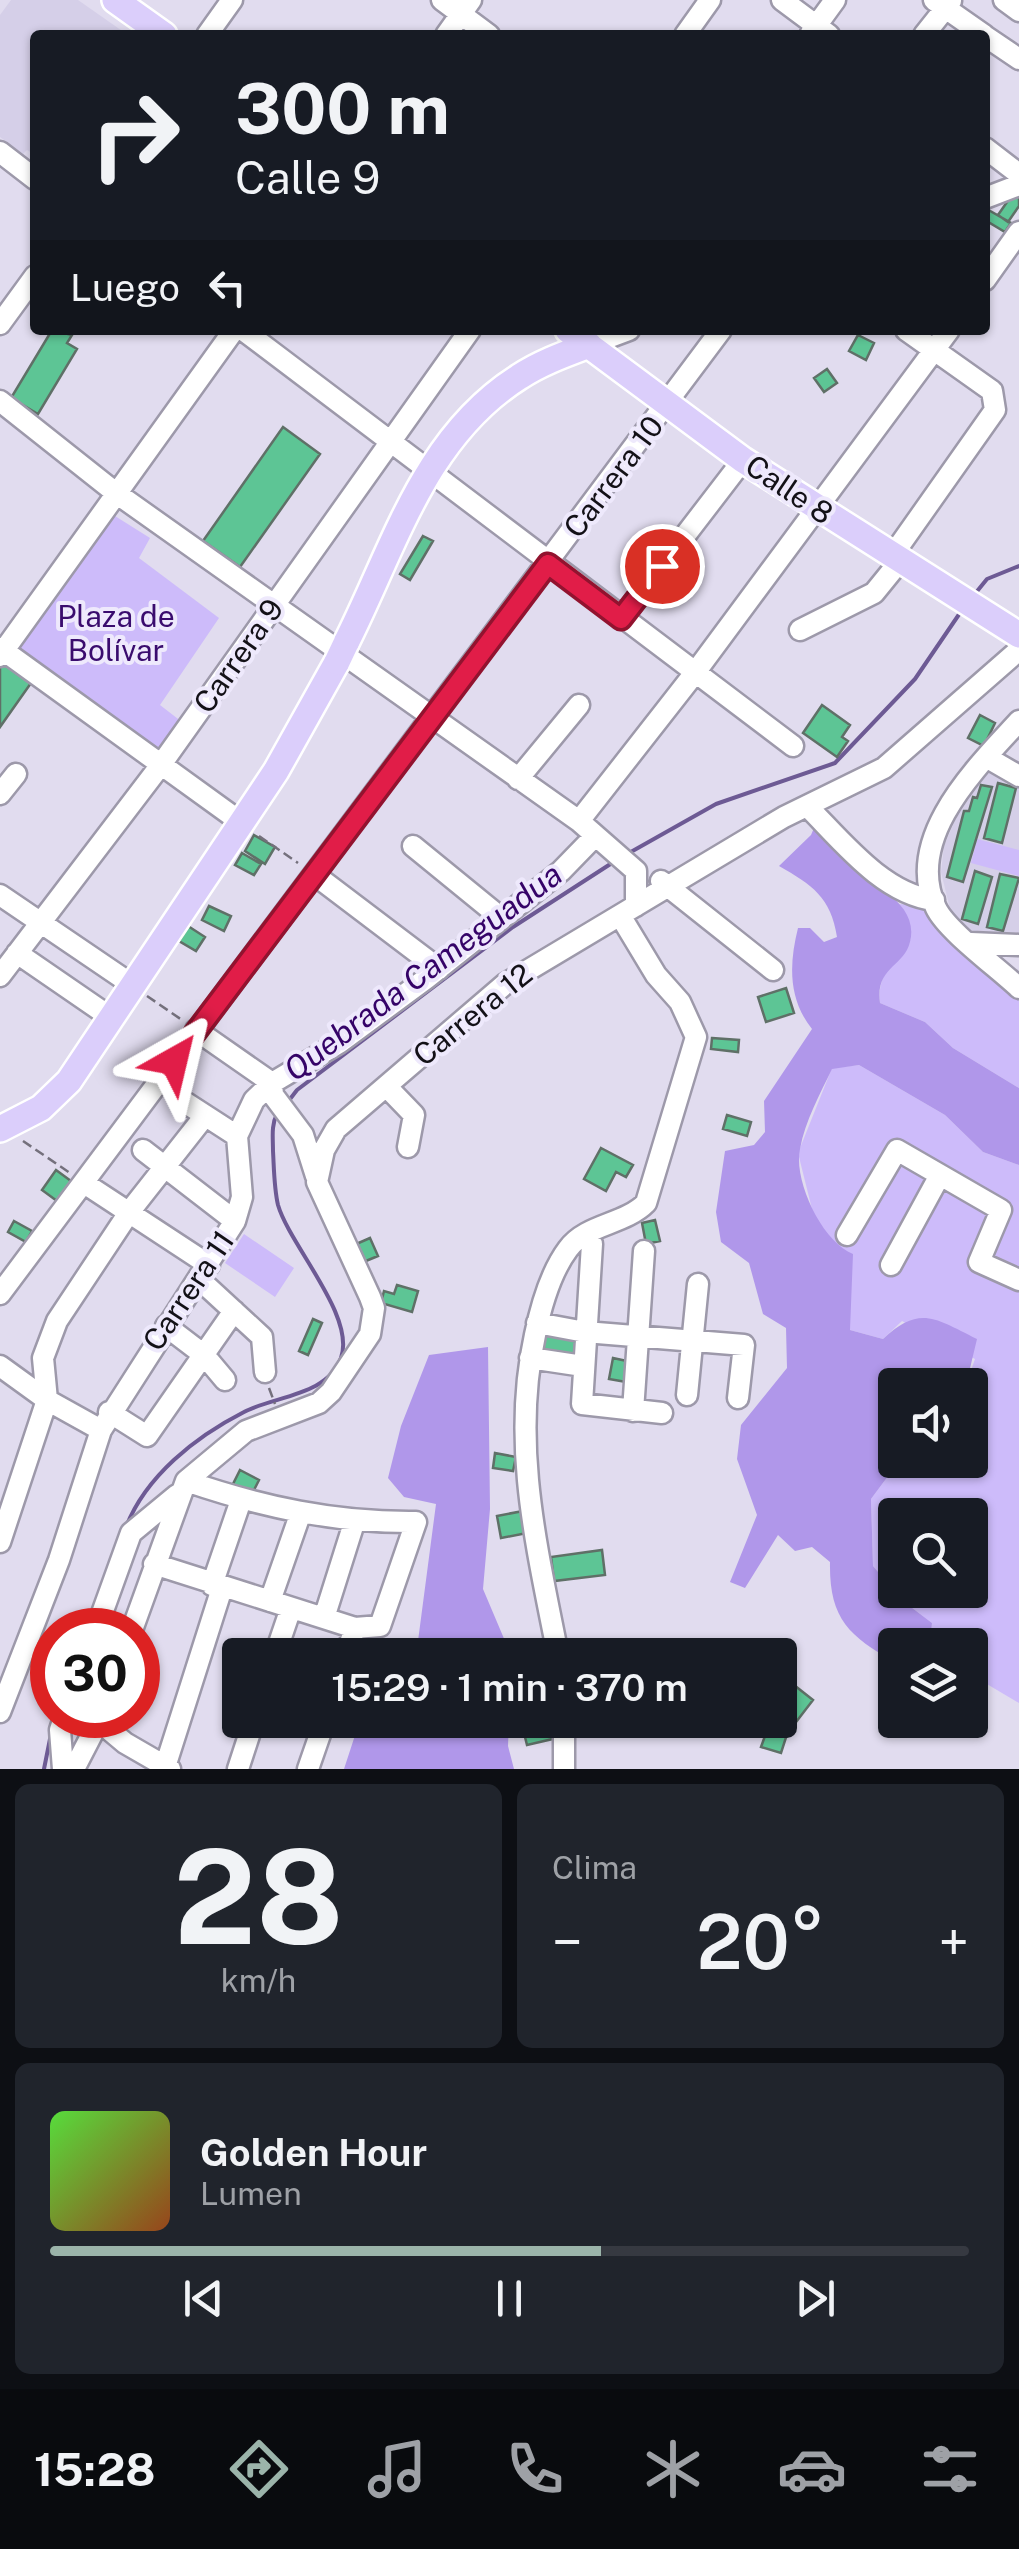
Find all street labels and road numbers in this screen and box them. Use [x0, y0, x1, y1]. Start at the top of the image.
street label: Carrera 10 [556, 409, 671, 544]
street label: Calle 8 [739, 447, 840, 531]
street label: Carrera 9 [186, 591, 291, 719]
street label: Carrera 12 [406, 955, 539, 1073]
street label: Carrera 11 [135, 1224, 241, 1357]

